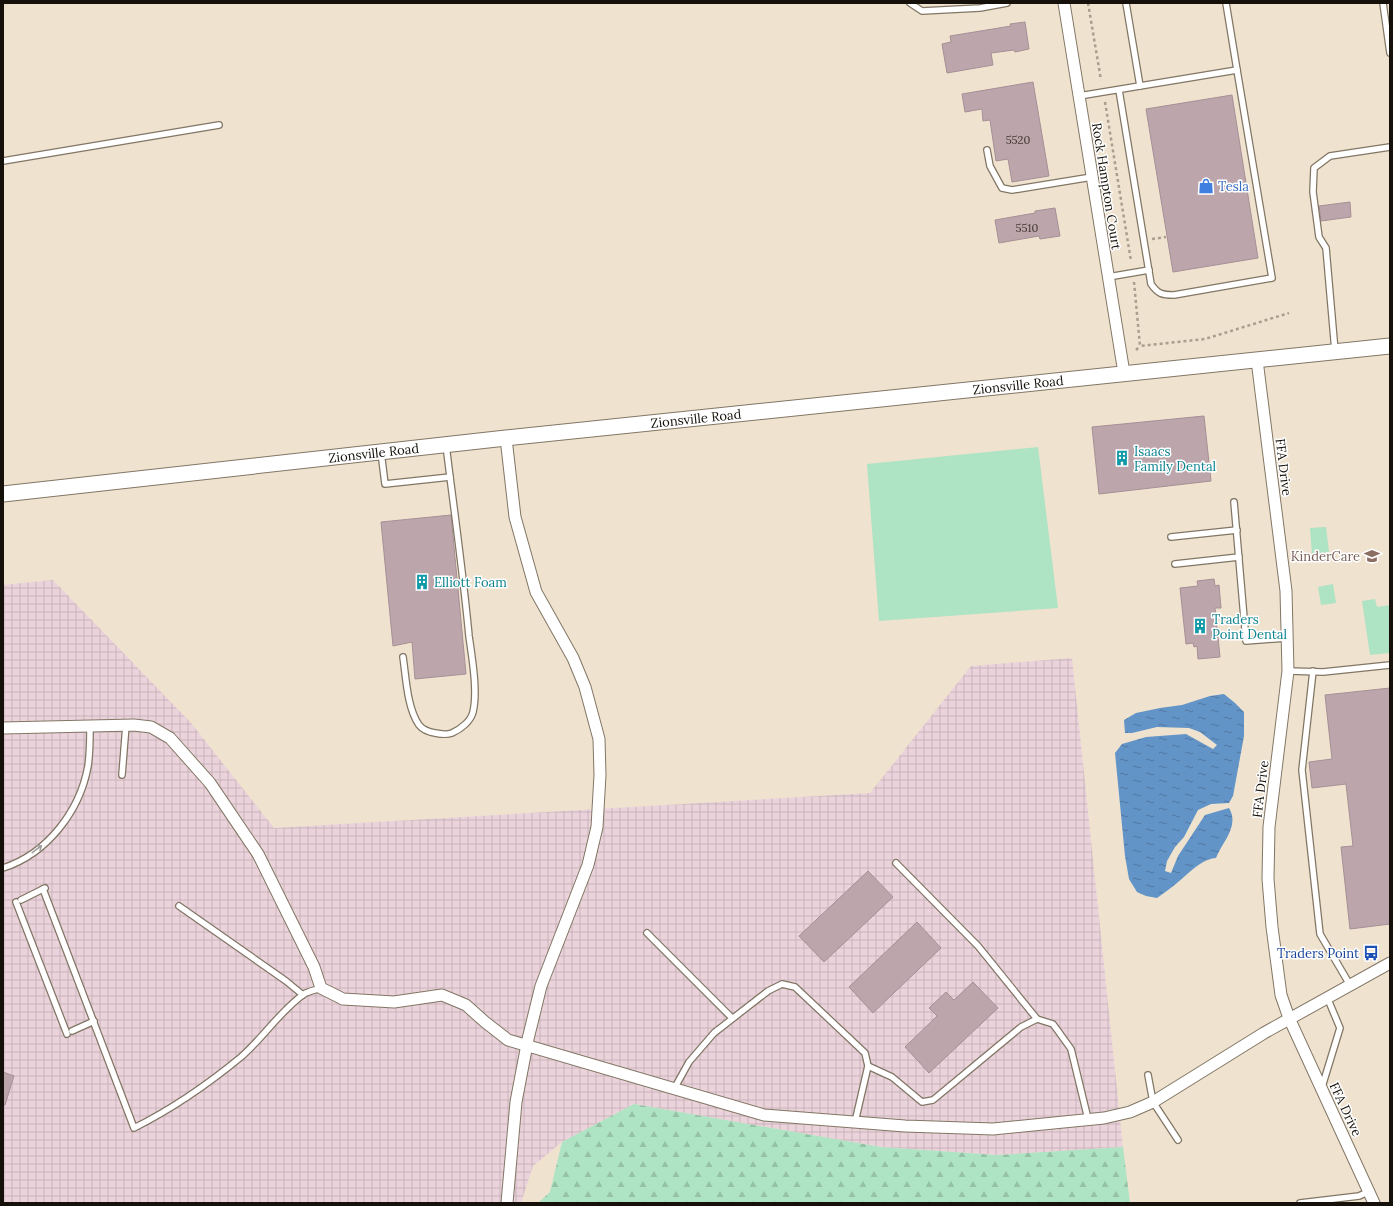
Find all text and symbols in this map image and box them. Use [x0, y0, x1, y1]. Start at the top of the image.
street label: Rock Hampton Court [1088, 121, 1125, 251]
house number: 5520 [1006, 133, 1031, 147]
shop icon: Tesla [1197, 177, 1215, 195]
place label: Tesla [1218, 178, 1249, 195]
house number: 5510 [1016, 221, 1039, 235]
street label: Zionsville Road [972, 372, 1065, 398]
street label: Zionsville Road [650, 406, 742, 432]
street label: FFA Drive [1272, 437, 1295, 497]
street label: Zionsville Road [328, 440, 420, 467]
place label: Isaacs Family Dental [1134, 443, 1217, 475]
building icon: Isaacs Family Dental [1113, 449, 1131, 467]
school or university icon: KinderCare [1363, 547, 1381, 565]
place label: KinderCare [1291, 548, 1360, 565]
building icon: Elliott Foam [413, 573, 431, 591]
place label: Elliott Foam [434, 574, 507, 591]
place label: Traders Point Dental [1212, 611, 1287, 643]
building icon: Traders Point Dental [1191, 617, 1209, 635]
street label: FFA Drive [1249, 759, 1272, 819]
one-way arrow [31, 845, 42, 854]
bus stop icon: Traders Point [1362, 944, 1380, 962]
place label: Traders Point [1277, 945, 1359, 962]
street label: FFA Drive [1326, 1079, 1365, 1139]

